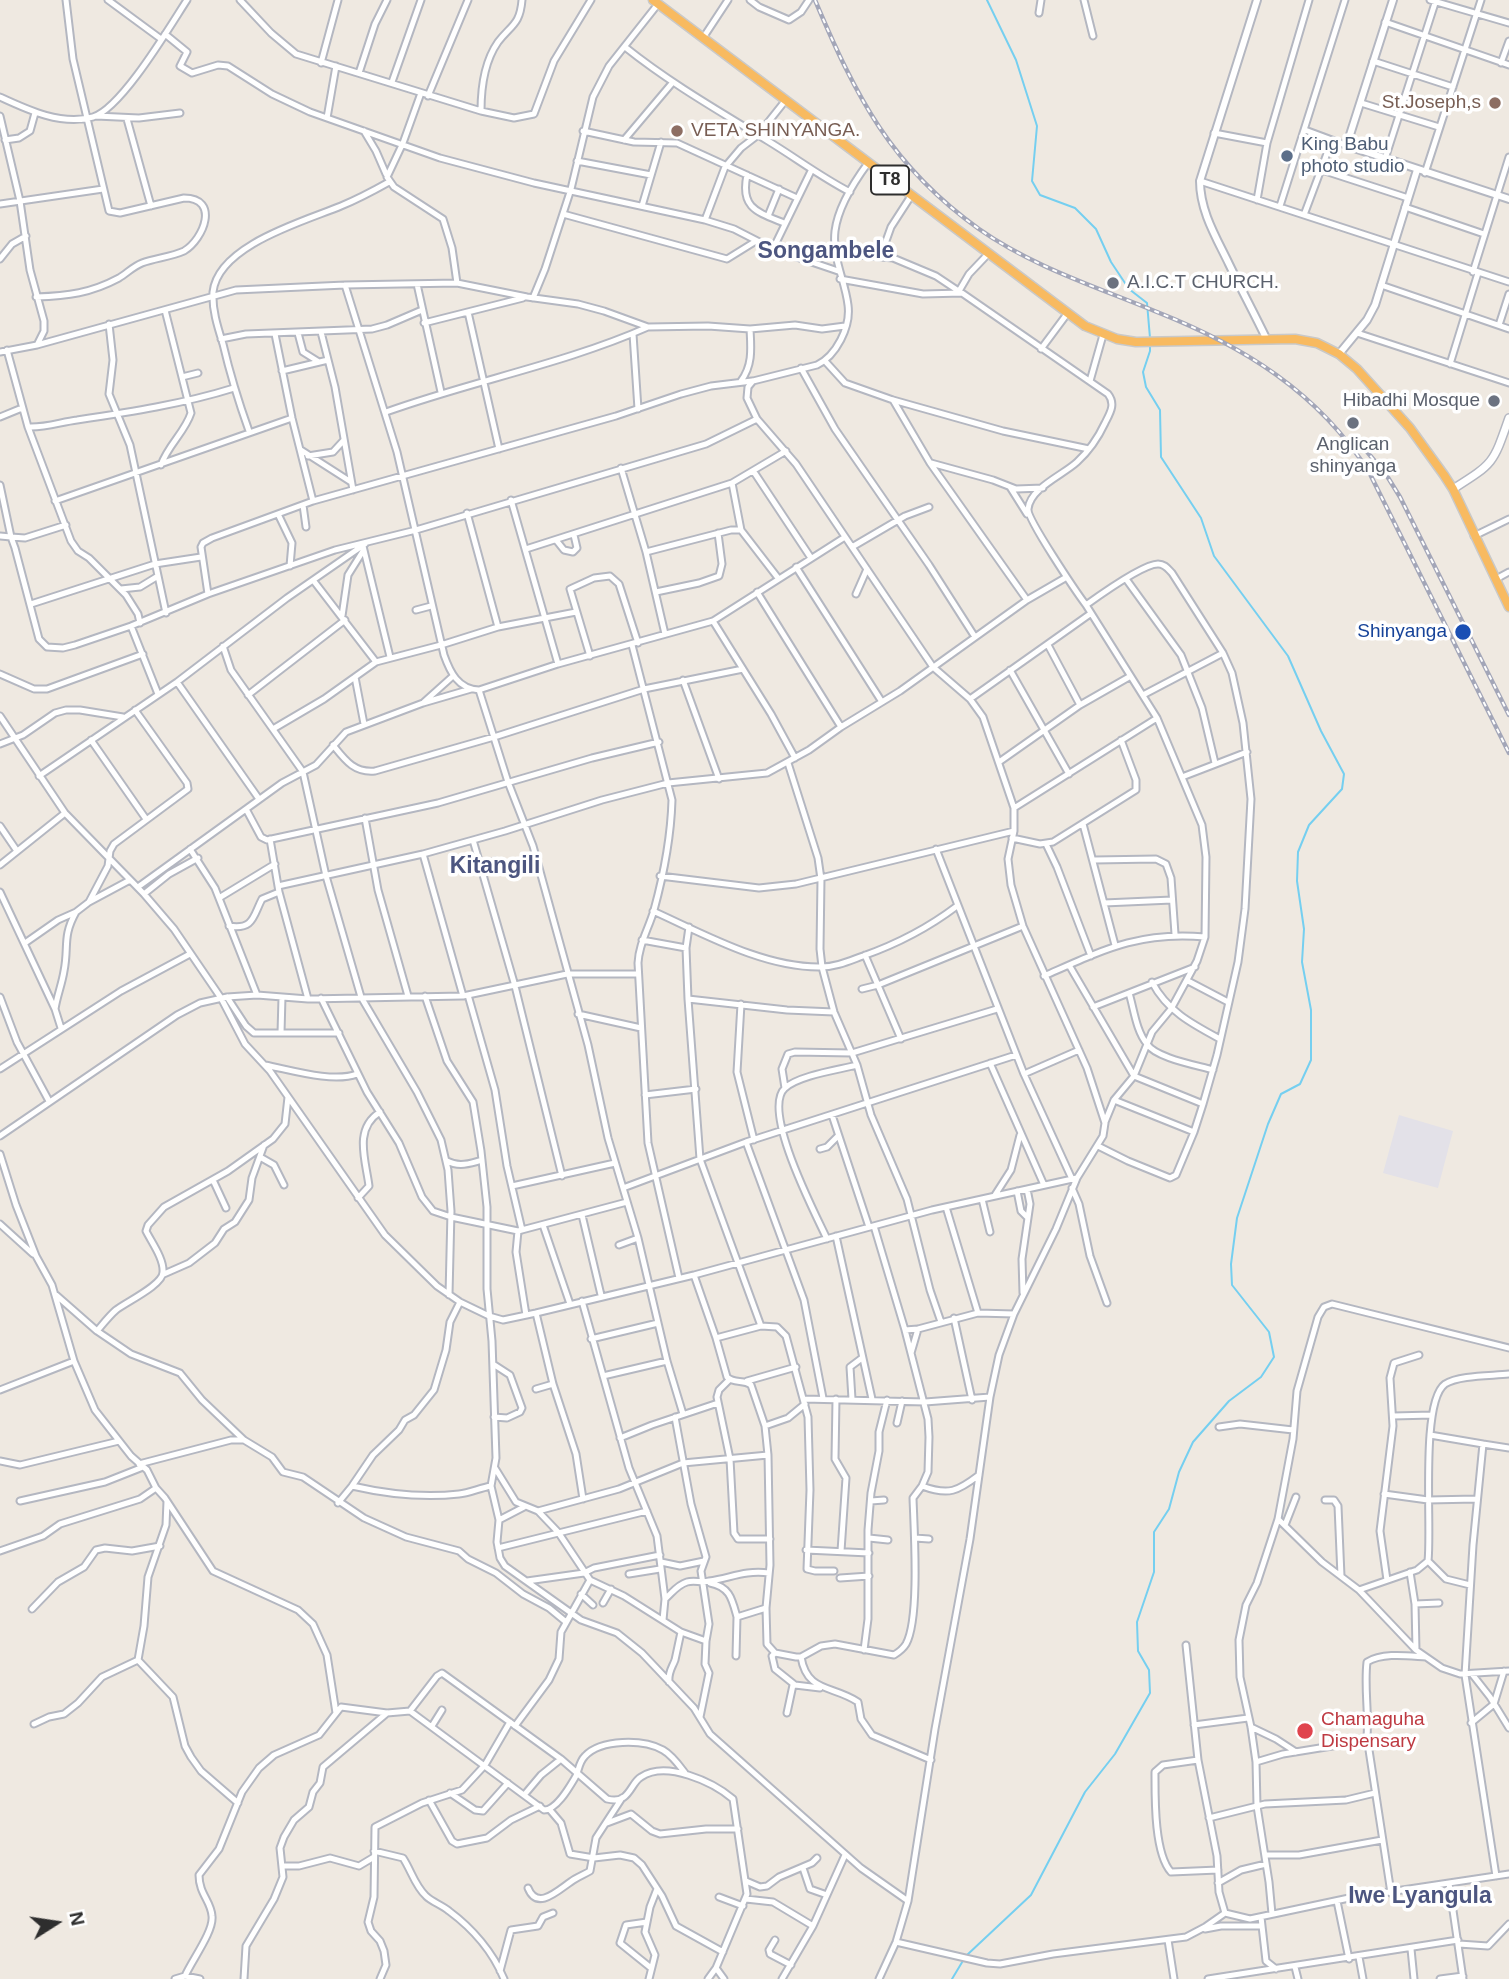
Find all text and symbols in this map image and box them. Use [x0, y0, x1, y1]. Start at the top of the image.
place label: St.Joseph,s [1382, 92, 1481, 114]
marker: St.Joseph,s [1487, 95, 1503, 111]
place label: VETA SHINYANGA. [691, 120, 860, 142]
marker: VETA SHINYANGA. [669, 123, 685, 139]
place label: King Babu photo studio [1301, 134, 1405, 178]
marker: King Babu photo studio [1279, 148, 1295, 164]
road number: T8 [871, 166, 909, 195]
district label: Songambele [758, 238, 894, 266]
place label: A.I.C.T CHURCH. [1127, 272, 1279, 294]
marker: A.I.C.T CHURCH. [1105, 275, 1121, 291]
place label: Hibadhi Mosque [1343, 390, 1480, 412]
marker: Hibadhi Mosque [1486, 393, 1502, 409]
marker: Anglican shinyanga [1345, 415, 1361, 431]
place label: Anglican shinyanga [1310, 434, 1396, 478]
place label: Shinyanga [1357, 621, 1447, 643]
marker: Shinyanga [1453, 622, 1473, 642]
district label: Kitangili [450, 853, 540, 881]
place label: Chamaguha Dispensary [1321, 1709, 1425, 1753]
marker: Chamaguha Dispensary [1295, 1721, 1315, 1741]
district label: Iwe Lyangula [1348, 1883, 1492, 1911]
north arrow [21, 1888, 91, 1958]
text: N [65, 1910, 89, 1927]

